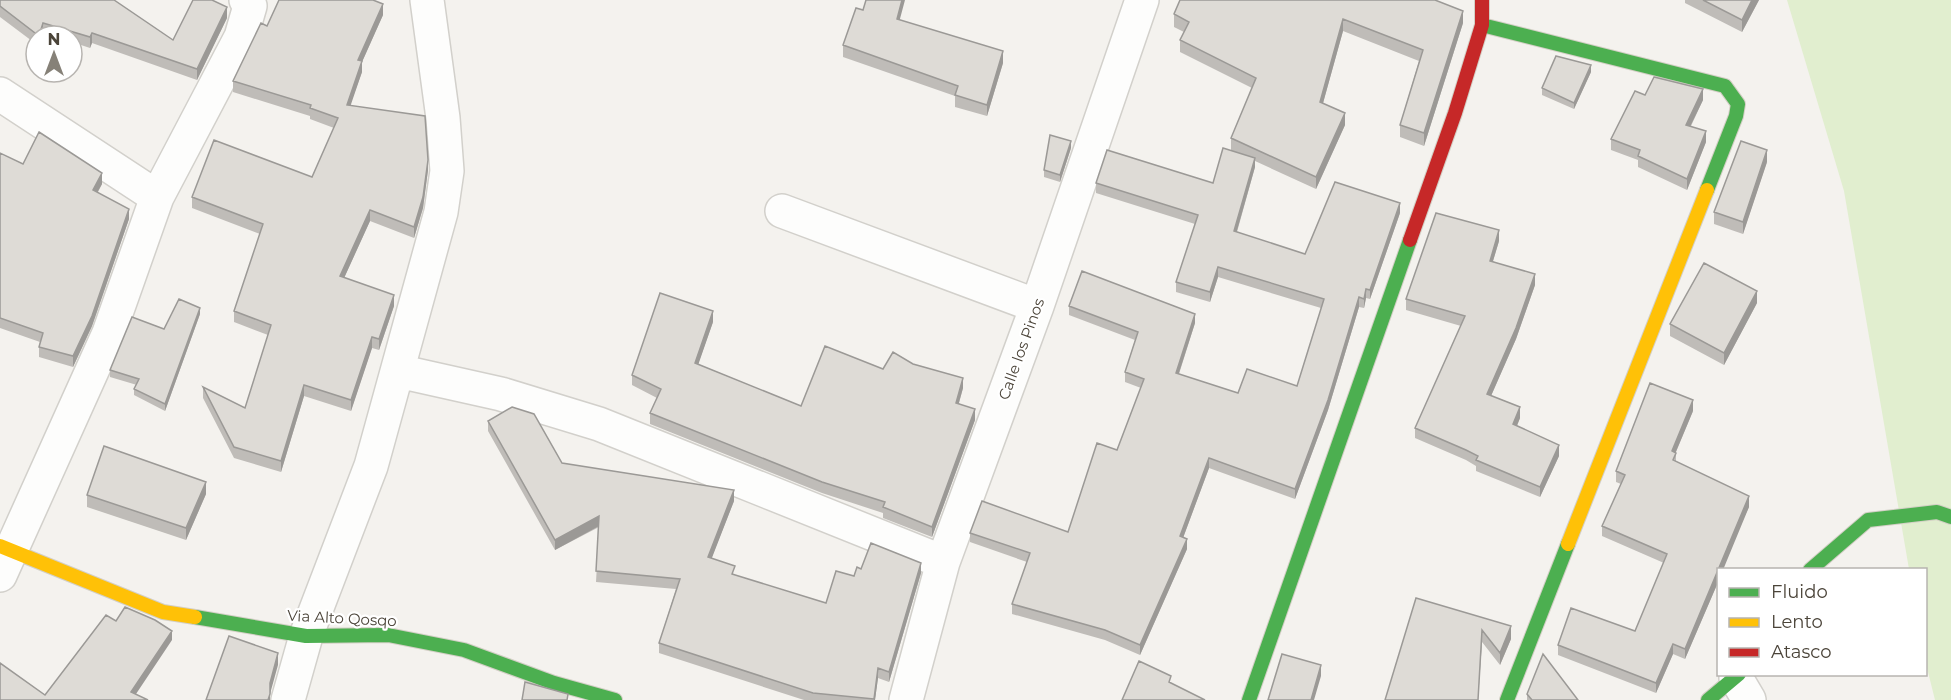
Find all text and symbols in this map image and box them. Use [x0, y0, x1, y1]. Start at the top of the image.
north arrow [24, 24, 84, 84]
text: N [48, 30, 60, 49]
street label: Calle los Pinos [994, 296, 1048, 402]
legend [1717, 568, 1927, 676]
text: Fluido [1771, 581, 1828, 603]
street label: Via Alto Qosqo [287, 606, 397, 630]
text: Lento [1771, 611, 1823, 633]
text: Atasco [1771, 641, 1831, 663]

